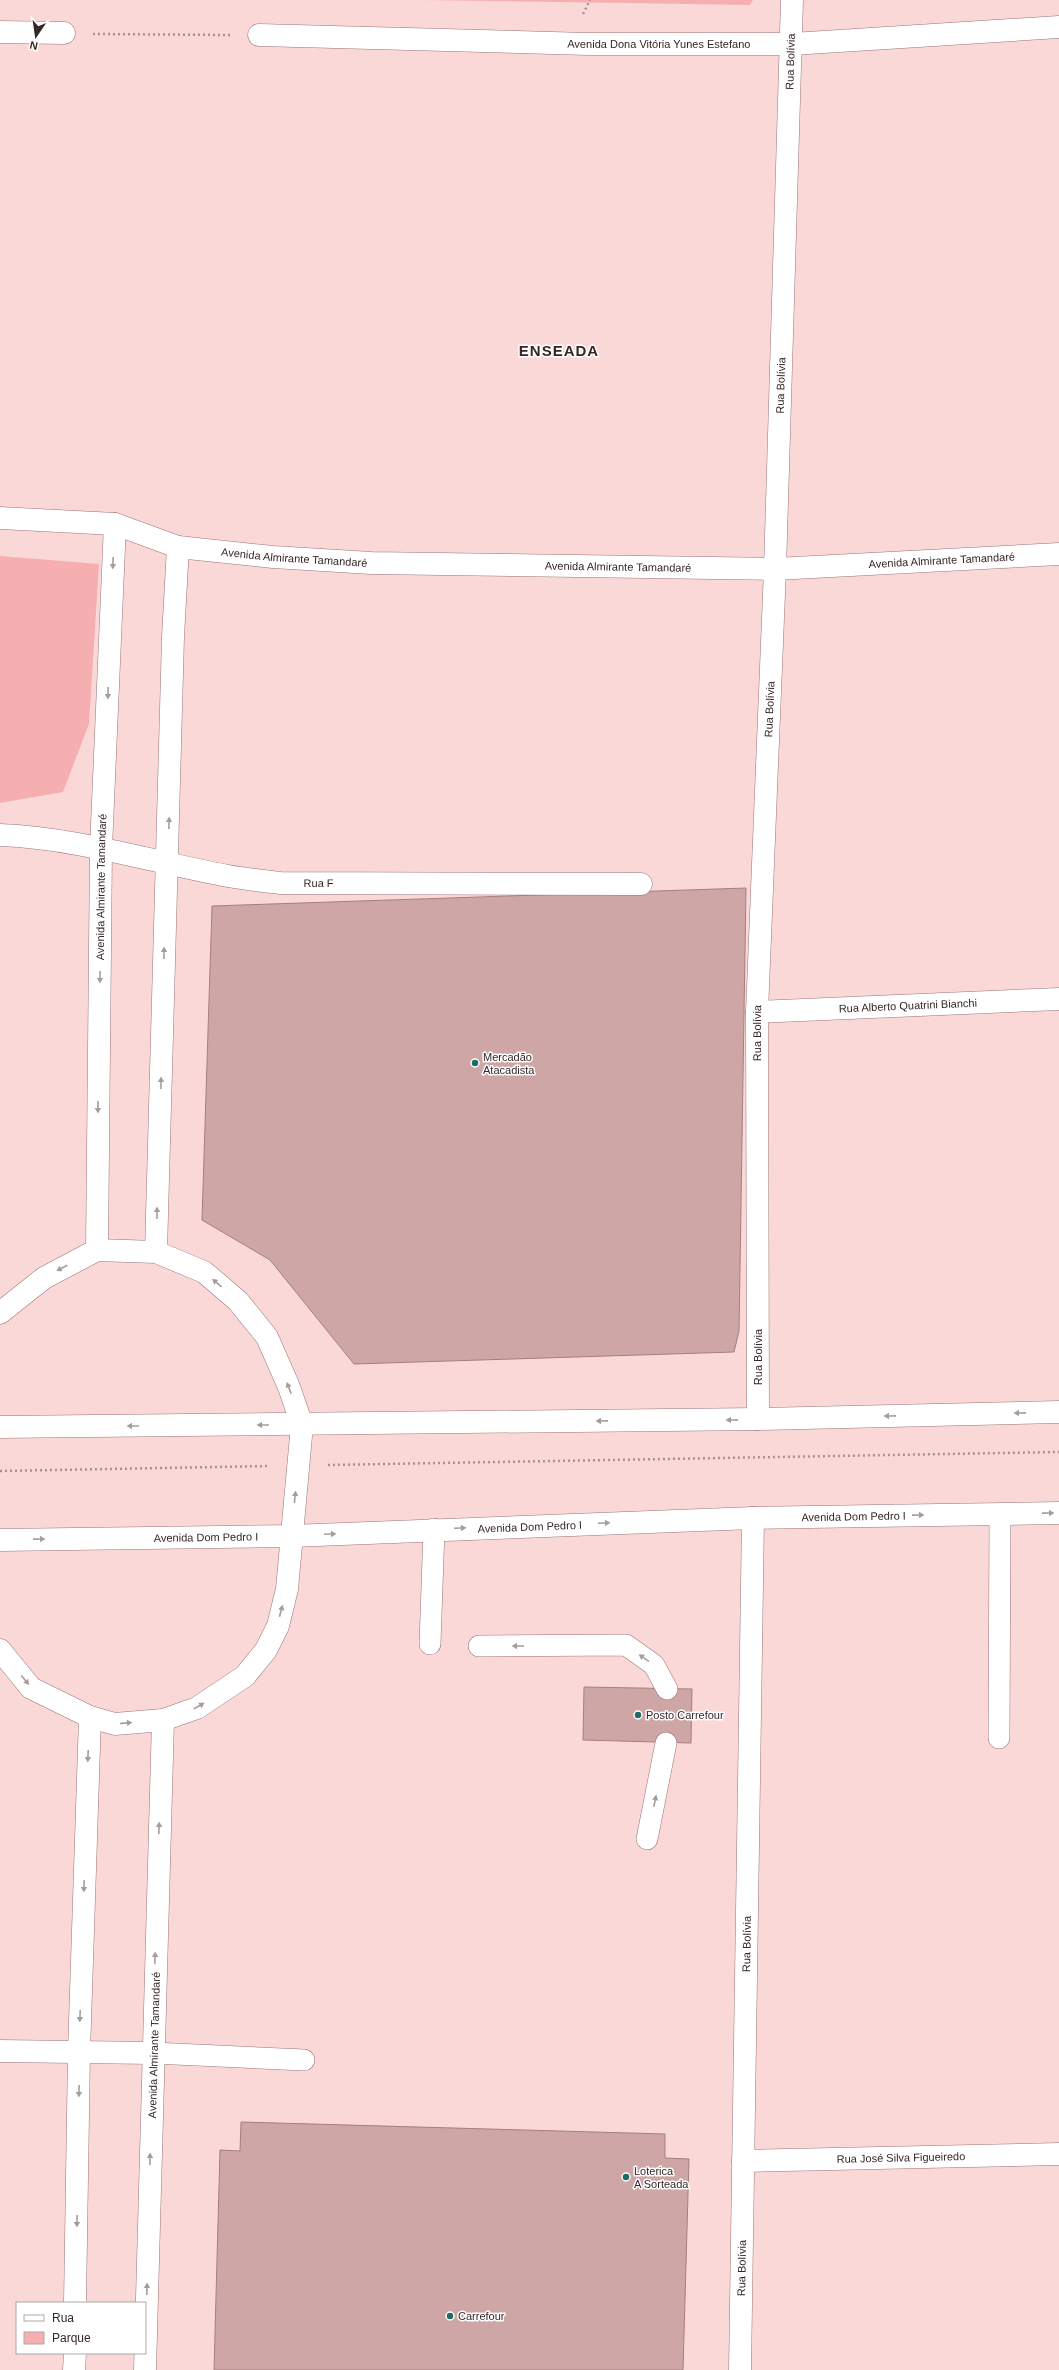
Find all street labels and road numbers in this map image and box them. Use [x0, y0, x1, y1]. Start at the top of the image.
street label: Rua Bolívia [783, 32, 797, 90]
street label: Avenida Dona Vitória Yunes Estefano [567, 37, 750, 50]
street label: Rua Bolívia [774, 356, 787, 414]
street label: Avenida Almirante Tamandaré [221, 546, 368, 569]
street label: Avenida Almirante Tamandaré [868, 550, 1015, 570]
street label: Avenida Almirante Tamandaré [545, 560, 691, 574]
street label: Rua Bolívia [762, 680, 776, 738]
street label: Avenida Almirante Tamandaré [94, 814, 108, 960]
street label: Rua F [304, 877, 334, 889]
street label: Rua Alberto Quatrini Bianchi [838, 997, 977, 1014]
street label: Rua Bolívia [751, 1004, 763, 1061]
street label: Rua Bolívia [752, 1328, 764, 1385]
street label: Avenida Dom Pedro I [801, 1510, 906, 1523]
street label: Avenida Dom Pedro I [477, 1519, 582, 1535]
street label: Avenida Dom Pedro I [154, 1530, 258, 1544]
street label: Rua Bolívia [740, 1915, 753, 1972]
street label: Avenida Almirante Tamandaré [146, 1972, 162, 2119]
street label: Rua José Silva Figueiredo [837, 2150, 965, 2165]
street label: Rua Bolívia [735, 2239, 748, 2296]

